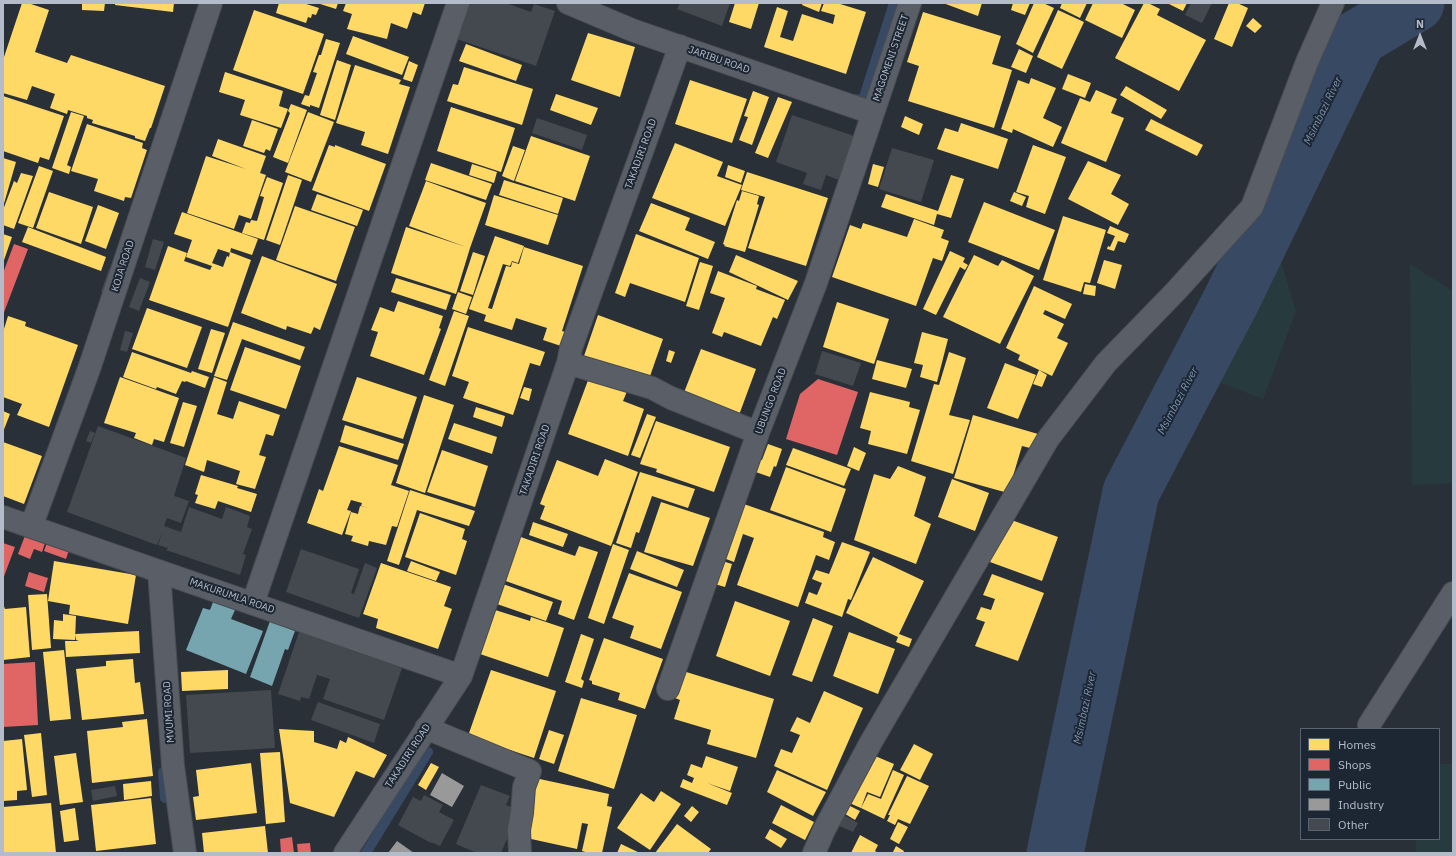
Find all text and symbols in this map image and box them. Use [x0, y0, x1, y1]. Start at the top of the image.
street label: MAGOMENI STREET [871, 13, 911, 103]
north arrow [1400, 16, 1440, 56]
text: N [1416, 17, 1424, 31]
street label: JARIBU ROAD [687, 44, 751, 76]
water label: Msimbazi River [1301, 75, 1345, 147]
street label: TAKADIRI ROAD [623, 117, 659, 191]
street label: KOJA ROAD [109, 239, 137, 293]
water label: Msimbazi River [1155, 365, 1201, 437]
street label: UBUNGO ROAD [753, 366, 789, 436]
street label: TAKADIRI ROAD [517, 423, 553, 497]
street label: MAKURUMLA ROAD [188, 576, 276, 616]
water label: Msimbazi River [1071, 671, 1099, 745]
street label: MVUMI ROAD [161, 681, 177, 743]
street label: TAKADIRI ROAD [383, 722, 433, 790]
legend [1300, 728, 1440, 840]
text: Homes [1338, 737, 1376, 752]
text: Shops [1338, 757, 1371, 772]
text: Public [1338, 777, 1371, 792]
text: Industry [1338, 797, 1384, 812]
text: Other [1338, 817, 1369, 832]

